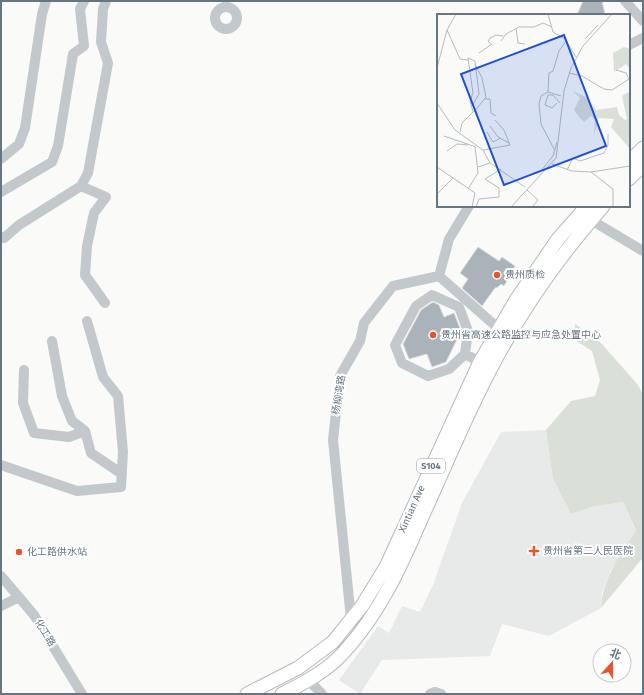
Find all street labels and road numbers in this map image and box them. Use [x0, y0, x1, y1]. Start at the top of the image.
street label: 杨柳湾路 [330, 374, 348, 416]
road number: S104 [417, 459, 445, 473]
street label: Xintian Ave [396, 483, 428, 535]
street label: 化工路 [32, 617, 58, 649]

